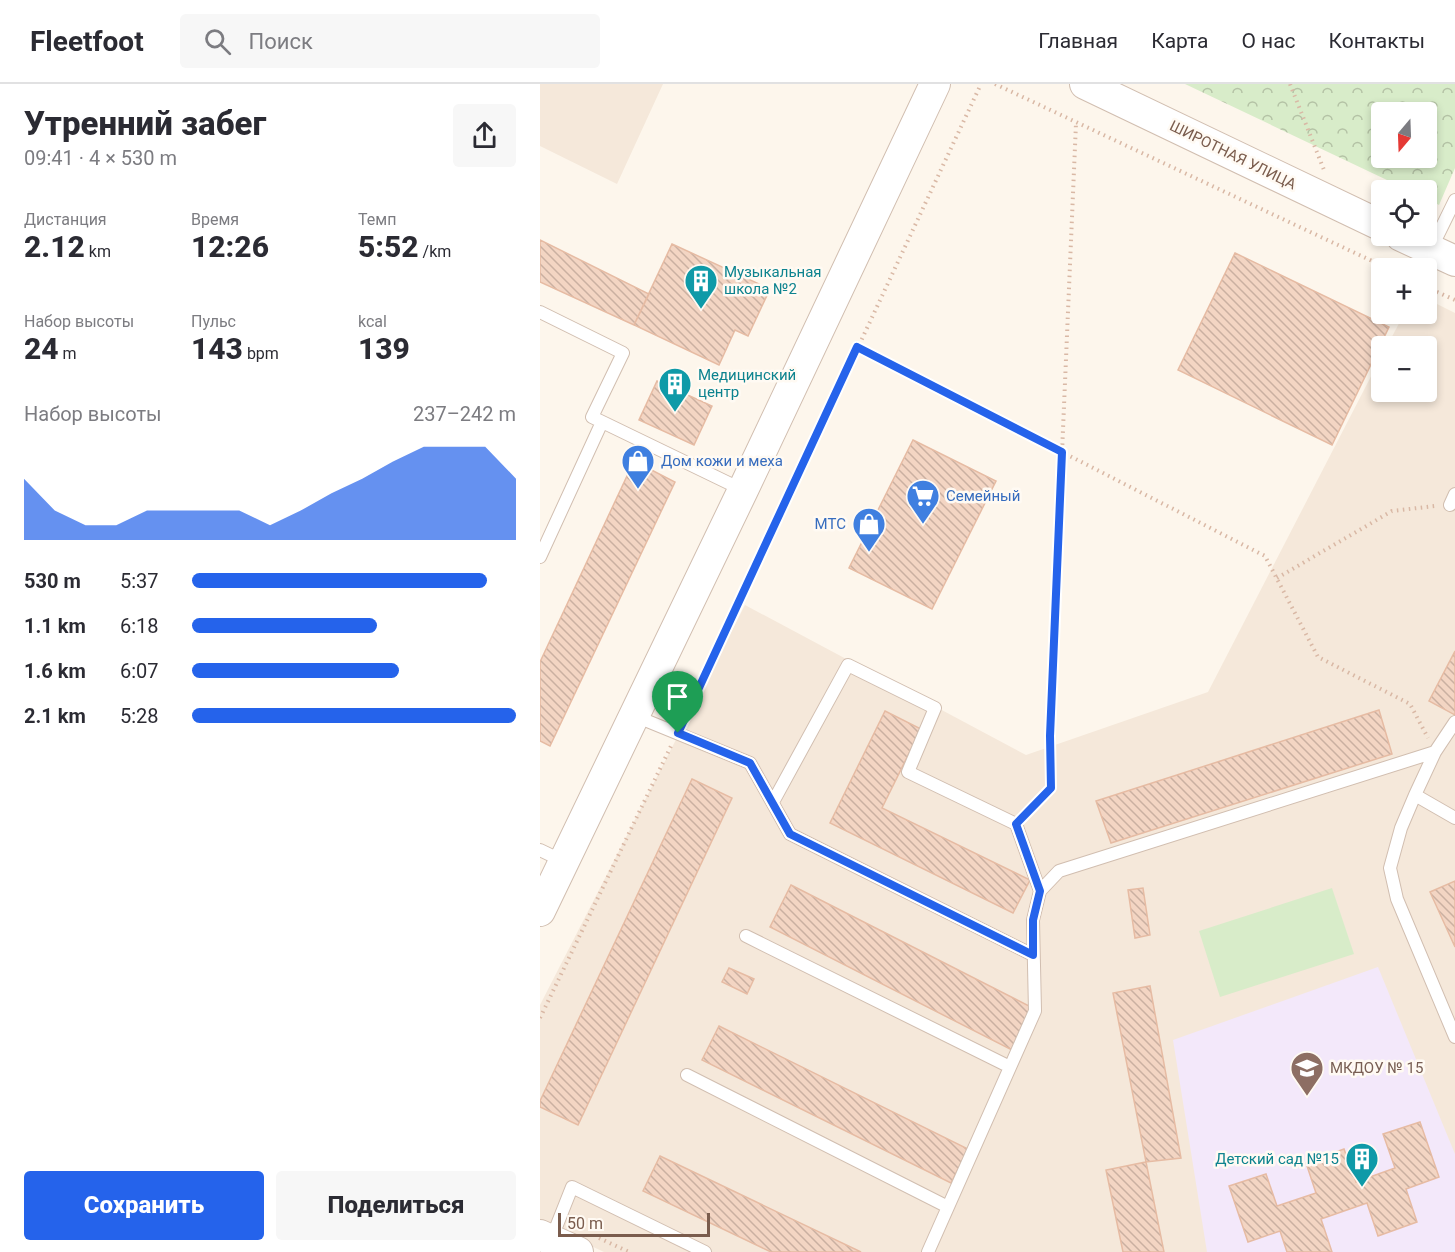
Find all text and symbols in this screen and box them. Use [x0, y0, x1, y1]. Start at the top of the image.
search box [180, 14, 600, 68]
text: Fleetfoot [30, 25, 144, 58]
icon: search [201, 25, 234, 58]
text: Поиск [249, 29, 313, 54]
text: Главная [1038, 29, 1118, 53]
text: Карта [1151, 29, 1208, 53]
text: О нас [1241, 29, 1296, 53]
text: Контакты [1329, 29, 1425, 53]
north arrow [1371, 102, 1437, 168]
map controls [1371, 102, 1437, 402]
text: Утренний забег [24, 104, 266, 143]
button: share [453, 104, 516, 167]
street label: ШИРОТНАЯ УЛИЦА [1167, 117, 1299, 194]
text: 09:41 · 4 × 530 m [24, 146, 177, 170]
button: locate [1371, 180, 1437, 246]
text: Дистанция [24, 210, 107, 229]
text: Время [191, 210, 239, 229]
text: Темп [358, 210, 396, 229]
text: 2.12 [24, 229, 85, 264]
text: 12:26 [191, 229, 269, 264]
text: 5:52 [358, 229, 419, 264]
text: km [85, 242, 111, 261]
text: /km [419, 242, 451, 261]
button: + [1371, 258, 1437, 324]
building icon: Музыкальная школа №2 [683, 263, 719, 310]
place label: Музыкальная школа №2 [724, 263, 822, 298]
text: Набор высоты [24, 312, 134, 331]
text: Пульс [191, 312, 236, 331]
text: kcal [358, 312, 387, 331]
text: 24 [24, 331, 59, 366]
text: 143 [191, 331, 243, 366]
text: 139 [358, 331, 410, 366]
button: − [1371, 336, 1437, 402]
text: m [59, 344, 77, 363]
text: bpm [243, 344, 279, 363]
building icon: Медицинский центр [657, 366, 693, 413]
place label: Медицинский центр [698, 366, 796, 401]
text: Набор высоты [24, 402, 162, 426]
text: 237–242 m [413, 402, 516, 426]
shop icon: Дом кожи и меха [620, 443, 656, 490]
place label: Дом кожи и меха [661, 452, 783, 470]
supermarket icon: Семейный [905, 478, 941, 525]
place label: Семейный [946, 487, 1020, 505]
shop icon: МТС [851, 506, 887, 553]
place label: МТС [815, 515, 846, 533]
text: 530 m [24, 569, 81, 593]
text: 5:37 [120, 569, 159, 593]
text: 1.1 km [24, 614, 86, 638]
text: 6:18 [120, 614, 159, 638]
text: 1.6 km [24, 659, 86, 683]
text: 6:07 [120, 659, 159, 683]
pin [652, 671, 703, 733]
icon: arrive [661, 680, 694, 713]
text: 2.1 km [24, 704, 86, 728]
text: 5:28 [120, 704, 159, 728]
school or university icon: МКДОУ № 15 [1289, 1050, 1325, 1097]
place label: МКДОУ № 15 [1330, 1059, 1423, 1077]
building icon: Детский сад №15 [1344, 1141, 1380, 1188]
place label: Детский сад №15 [1215, 1150, 1339, 1168]
button: Сохранить [24, 1171, 264, 1240]
button: Поделиться [276, 1171, 516, 1240]
scale bar [558, 1210, 710, 1238]
text: 50 m [567, 1214, 603, 1233]

